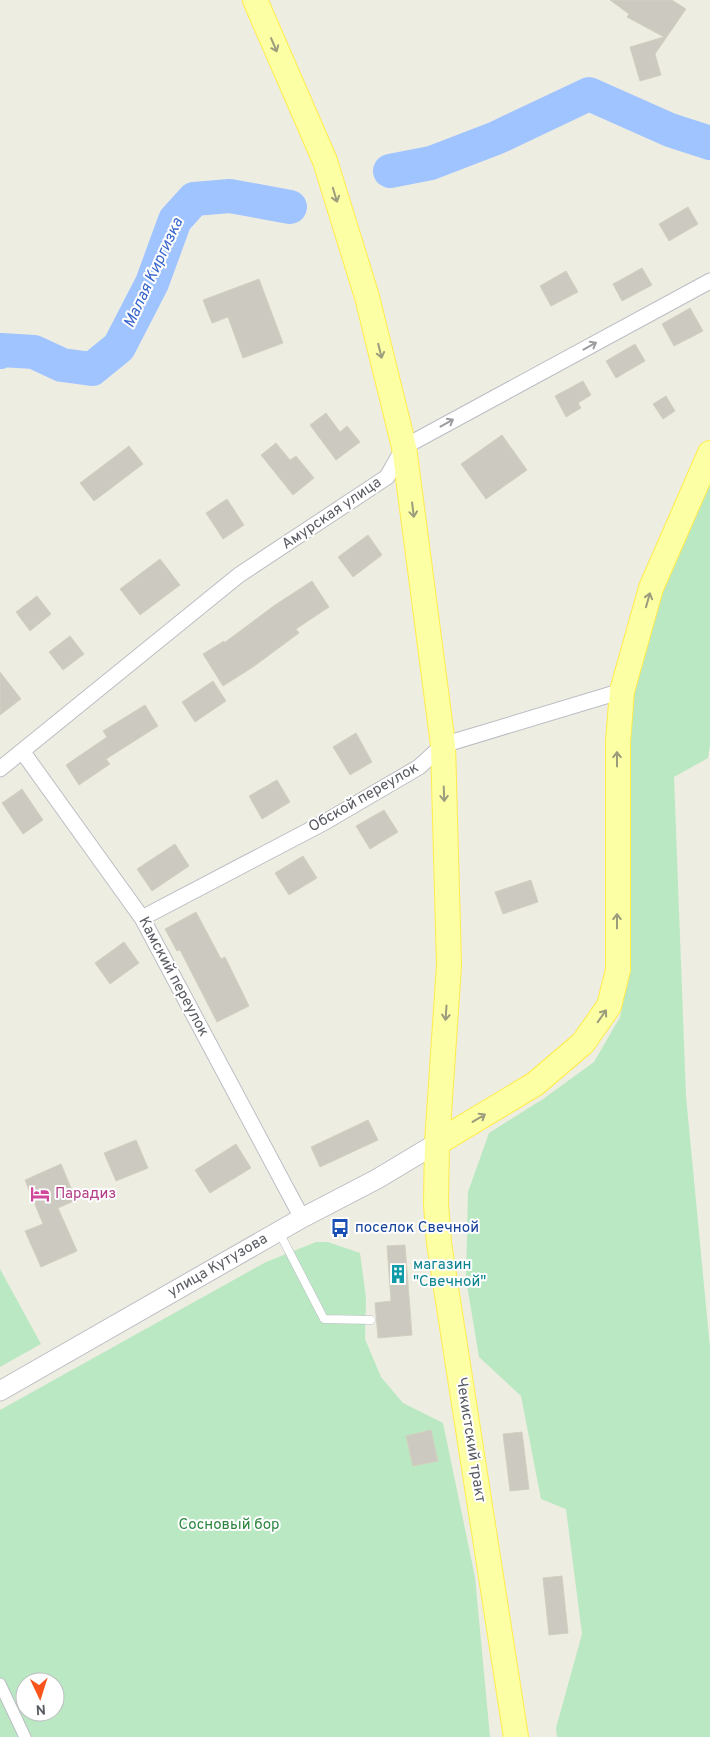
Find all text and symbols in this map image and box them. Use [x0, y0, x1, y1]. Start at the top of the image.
one-way arrow [270, 37, 280, 52]
one-way arrow [331, 187, 341, 203]
water label: Малая Киргизка [120, 214, 189, 331]
one-way arrow [582, 341, 597, 350]
one-way arrow [376, 343, 386, 359]
one-way arrow [440, 418, 454, 428]
street label: Амурская улица [279, 474, 385, 554]
one-way arrow [408, 502, 418, 518]
one-way arrow [643, 592, 653, 608]
one-way arrow [613, 751, 622, 767]
street label: Обской переулок [306, 759, 422, 837]
one-way arrow [440, 786, 449, 802]
one-way arrow [612, 913, 622, 930]
street label: Камский переулок [133, 914, 213, 1040]
one-way arrow [441, 1005, 450, 1021]
one-way arrow [598, 1009, 608, 1023]
one-way arrow [471, 1112, 485, 1122]
hotel icon: Парадиз [29, 1183, 51, 1205]
place label: Парадиз [55, 1185, 116, 1204]
bus stop icon: поселок Свечной [329, 1217, 351, 1239]
place label: поселок Свечной [355, 1219, 479, 1238]
street label: улица Кутузова [165, 1230, 271, 1302]
place label: магазин "Свечной" [413, 1256, 486, 1292]
building icon: магазин "Свечной" [387, 1263, 409, 1285]
street label: Чекистский тракт [451, 1376, 489, 1504]
park label: Сосновый бор [178, 1516, 280, 1535]
north arrow [15, 1672, 65, 1722]
text: N [35, 1700, 46, 1717]

